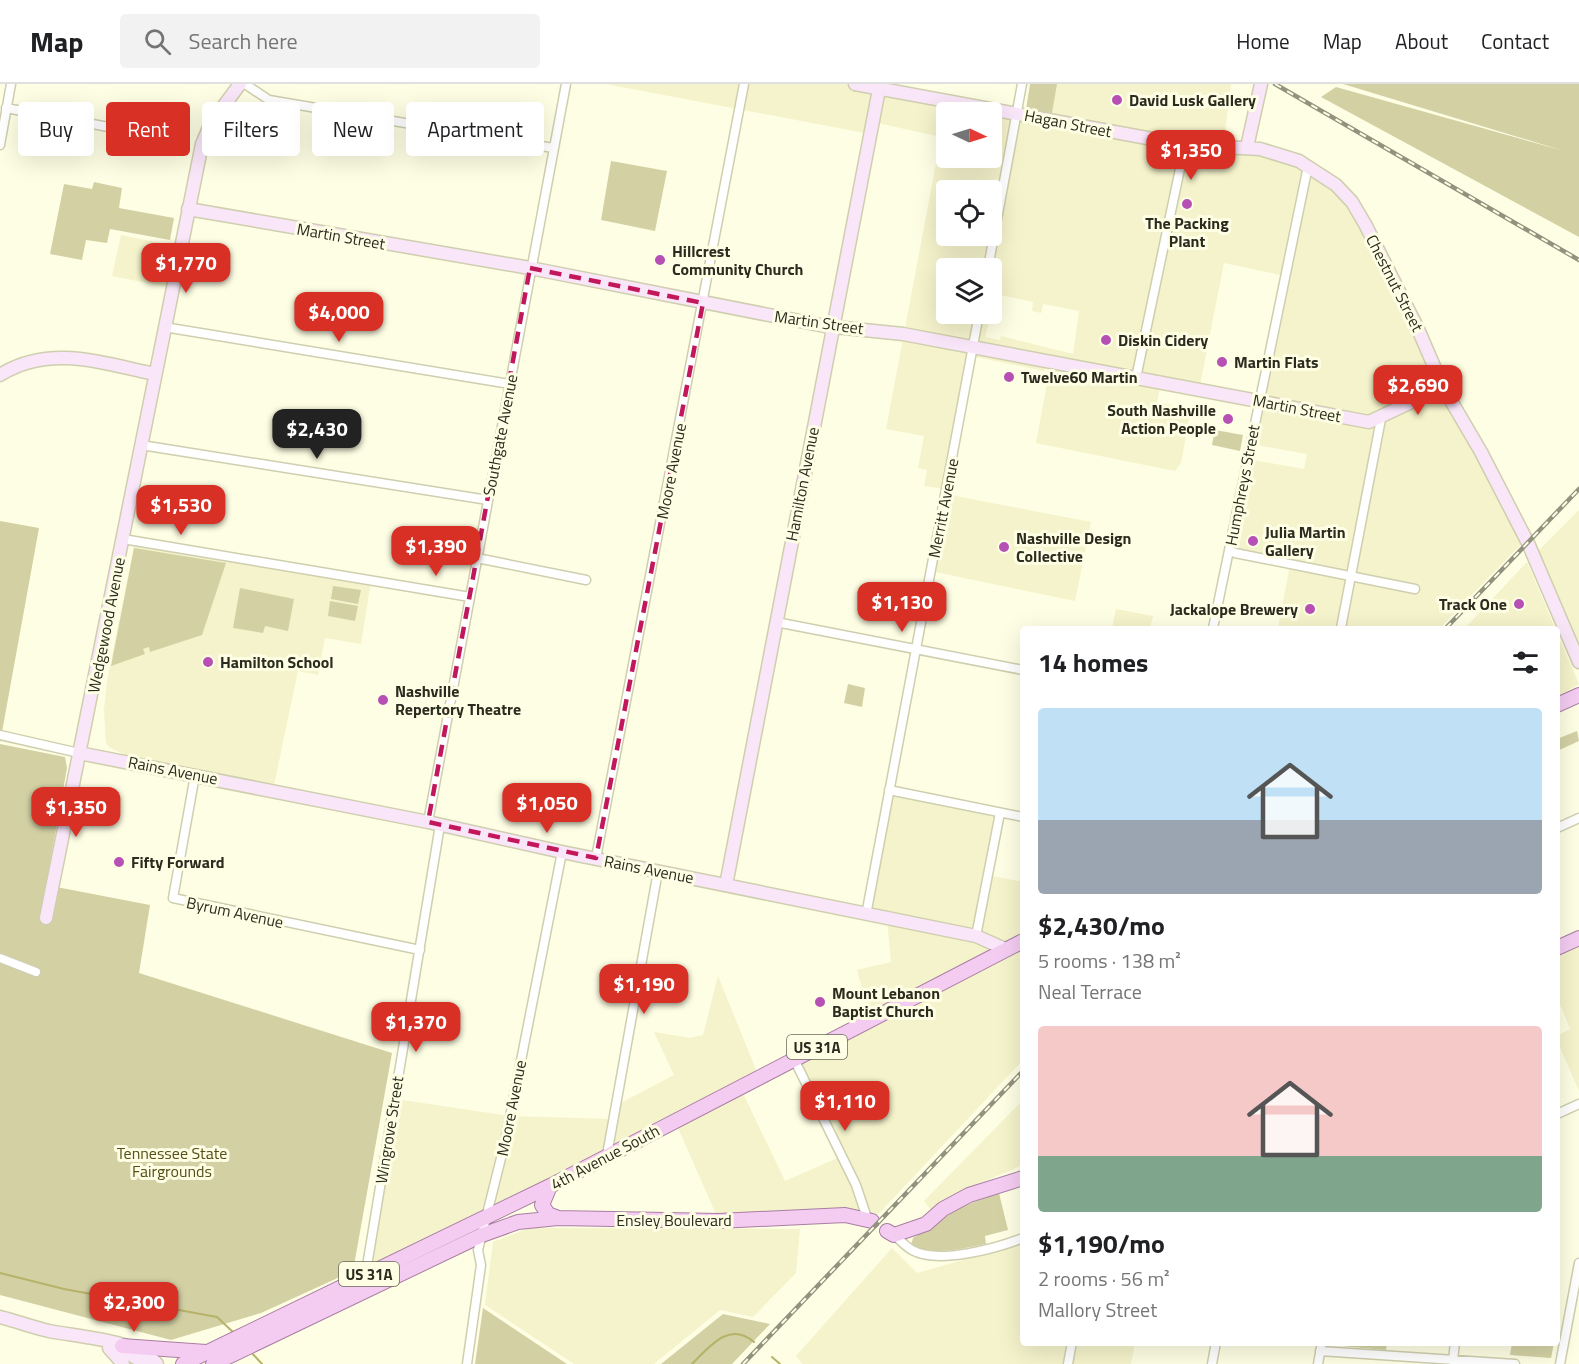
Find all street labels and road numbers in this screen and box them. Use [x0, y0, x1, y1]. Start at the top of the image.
street label: Hagan Street [1022, 103, 1114, 143]
street label: Martin Street [295, 216, 388, 256]
street label: Chestnut Street [1360, 230, 1430, 336]
street label: Martin Street [773, 304, 865, 340]
street label: Southgate Avenue [476, 372, 524, 498]
street label: Martin Street [1251, 388, 1344, 428]
street label: Moore Avenue [650, 421, 692, 521]
street label: Humphreys Street [1219, 422, 1266, 548]
street label: Hamilton Avenue [779, 425, 825, 543]
street label: Merritt Avenue [922, 456, 964, 560]
street label: Wedgewood Avenue [81, 555, 131, 695]
street label: Rains Avenue [126, 750, 220, 790]
street label: Rains Avenue [602, 849, 696, 889]
street label: Byrum Avenue [184, 890, 286, 934]
road number: US 31A [787, 1035, 847, 1059]
street label: Moore Avenue [490, 1058, 532, 1158]
street label: Wingrove Street [369, 1074, 409, 1185]
street label: 4th Avenue South [546, 1118, 664, 1196]
street label: Ensley Boulevard [616, 1208, 732, 1232]
road number: US 31A [339, 1262, 399, 1286]

